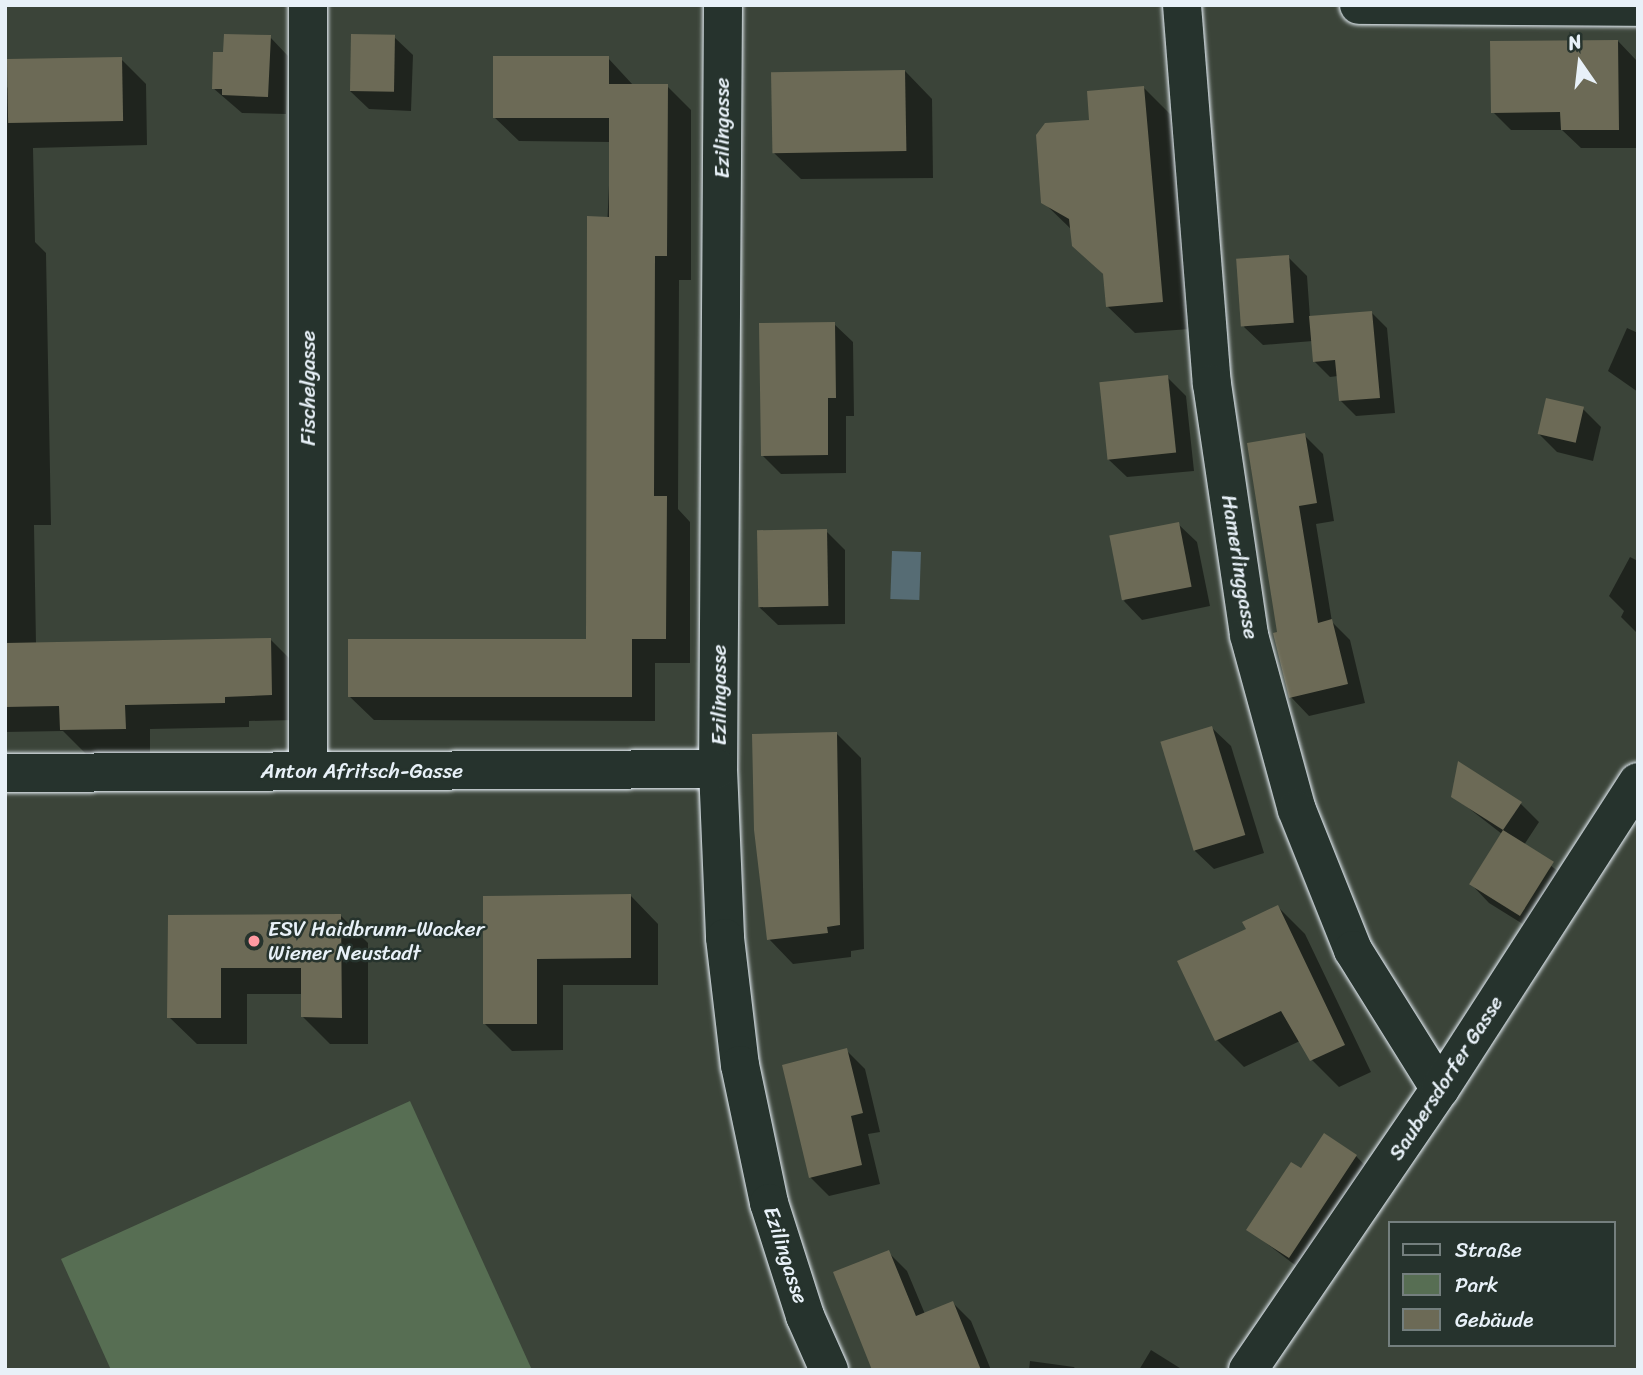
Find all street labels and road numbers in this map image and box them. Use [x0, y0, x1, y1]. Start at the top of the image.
street label: Ezilingasse [709, 78, 735, 178]
street label: Fischelgasse [295, 330, 321, 446]
street label: Hamerlinggasse [1216, 493, 1264, 641]
street label: Ezilingasse [706, 645, 732, 745]
street label: Anton Afritsch-Gasse [261, 758, 463, 784]
street label: Saubersdorfer Gasse [1383, 991, 1509, 1165]
street label: Ezilingasse [758, 1203, 814, 1307]

